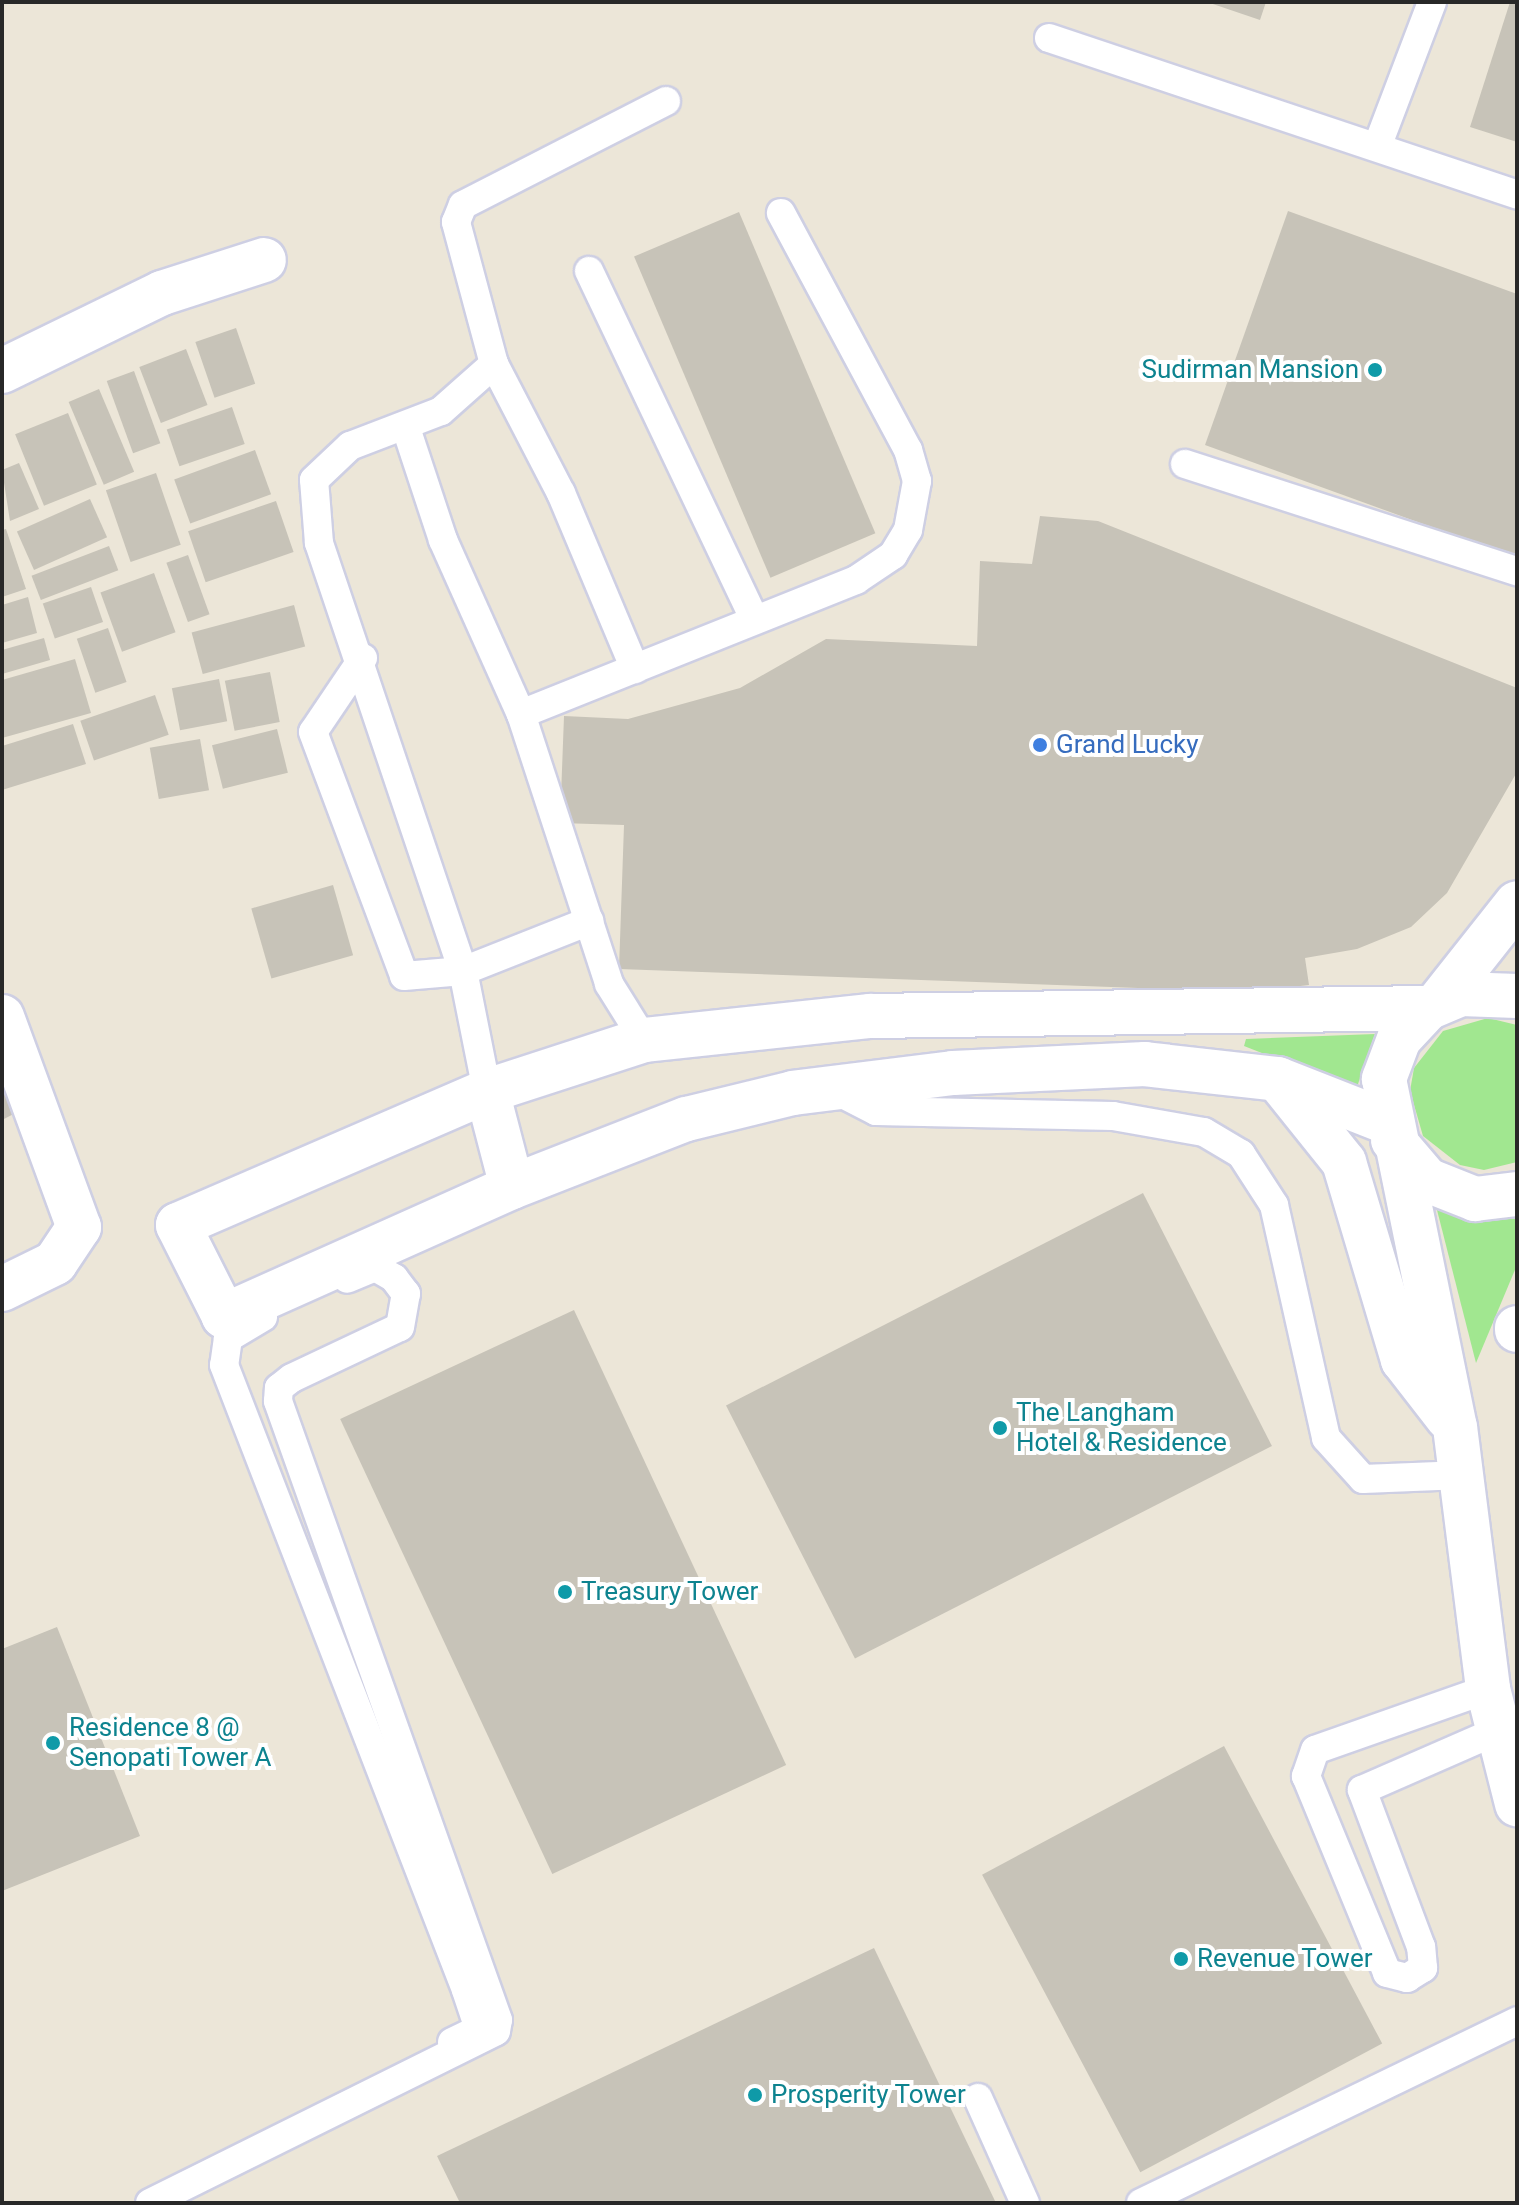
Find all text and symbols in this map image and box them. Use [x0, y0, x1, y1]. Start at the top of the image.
place label: Sudirman Mansion [1142, 354, 1359, 386]
marker: Sudirman Mansion [1366, 361, 1384, 379]
place label: Grand Lucky [1056, 729, 1198, 761]
marker: Grand Lucky [1031, 736, 1049, 754]
place label: The Langham Hotel & Residence [1016, 1397, 1227, 1458]
marker: The Langham Hotel & Residence [991, 1419, 1009, 1437]
place label: Treasury Tower [581, 1576, 759, 1608]
marker: Treasury Tower [556, 1583, 574, 1601]
place label: Residence 8 @ Senopati Tower A [69, 1712, 272, 1774]
marker: Residence 8 @ Senopati Tower A [44, 1734, 62, 1752]
place label: Revenue Tower [1197, 1943, 1373, 1975]
marker: Revenue Tower [1172, 1950, 1190, 1968]
place label: Prosperity Tower [771, 2079, 966, 2111]
marker: Prosperity Tower [746, 2086, 764, 2104]

